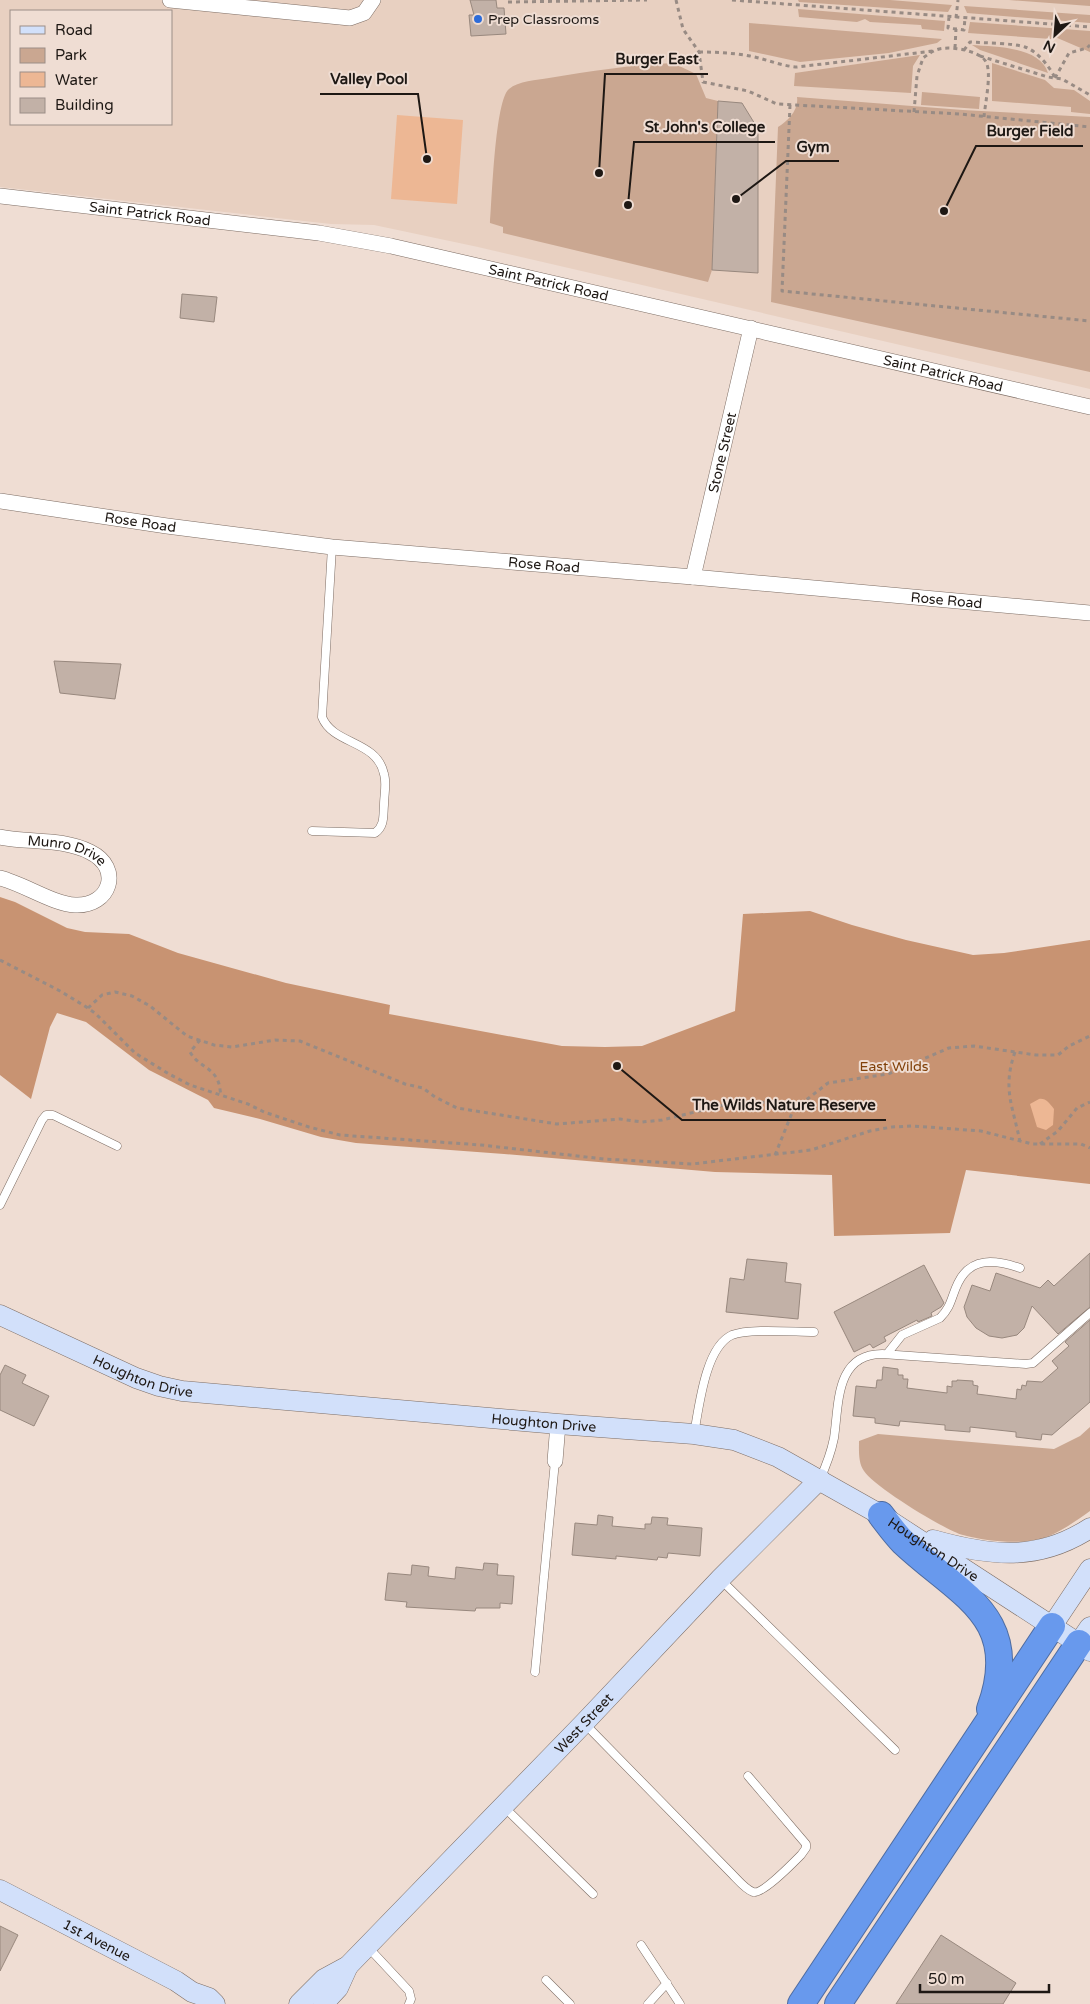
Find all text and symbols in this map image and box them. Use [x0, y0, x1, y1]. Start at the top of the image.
legend [10, 10, 172, 125]
north arrow [1030, 10, 1080, 60]
place label: Prep Classrooms [488, 11, 599, 28]
marker: Prep Classrooms [472, 13, 484, 25]
text: Road [55, 21, 93, 39]
text: N [1041, 36, 1058, 56]
callout: Burger East [605, 44, 708, 74]
text: Park [55, 46, 87, 64]
text: Burger East [615, 50, 699, 69]
callout: Valley Pool [320, 64, 418, 94]
text: Valley Pool [330, 70, 408, 89]
text: Water [55, 71, 98, 89]
text: Building [55, 96, 114, 114]
callout: St John's College [634, 112, 775, 142]
callout: Burger Field [976, 116, 1083, 146]
text: St John's College [645, 118, 766, 137]
text: Burger Field [987, 122, 1073, 141]
callout: Gym [786, 131, 839, 161]
text: Gym [796, 138, 830, 157]
street label: Saint Patrick Road [88, 198, 212, 229]
street label: Saint Patrick Road [487, 260, 610, 304]
street label: Saint Patrick Road [882, 351, 1005, 395]
street label: Stone Street [704, 410, 740, 494]
street label: Rose Road [104, 508, 177, 536]
street label: Rose Road [507, 553, 581, 576]
street label: Rose Road [910, 588, 983, 612]
street label: Munro Drive [27, 832, 111, 869]
park label: East Wilds [860, 1058, 929, 1075]
callout: The Wilds Nature Reserve [682, 1090, 886, 1120]
text: The Wilds Nature Reserve [691, 1096, 876, 1114]
street label: Houghton Drive [90, 1351, 194, 1400]
street label: Houghton Drive [491, 1410, 597, 1435]
street label: Houghton Drive [885, 1513, 982, 1585]
street label: West Street [551, 1689, 617, 1757]
street label: 1st Avenue [60, 1915, 134, 1965]
scale bar [920, 1962, 1049, 1994]
text: 50 m [928, 1970, 965, 1988]

